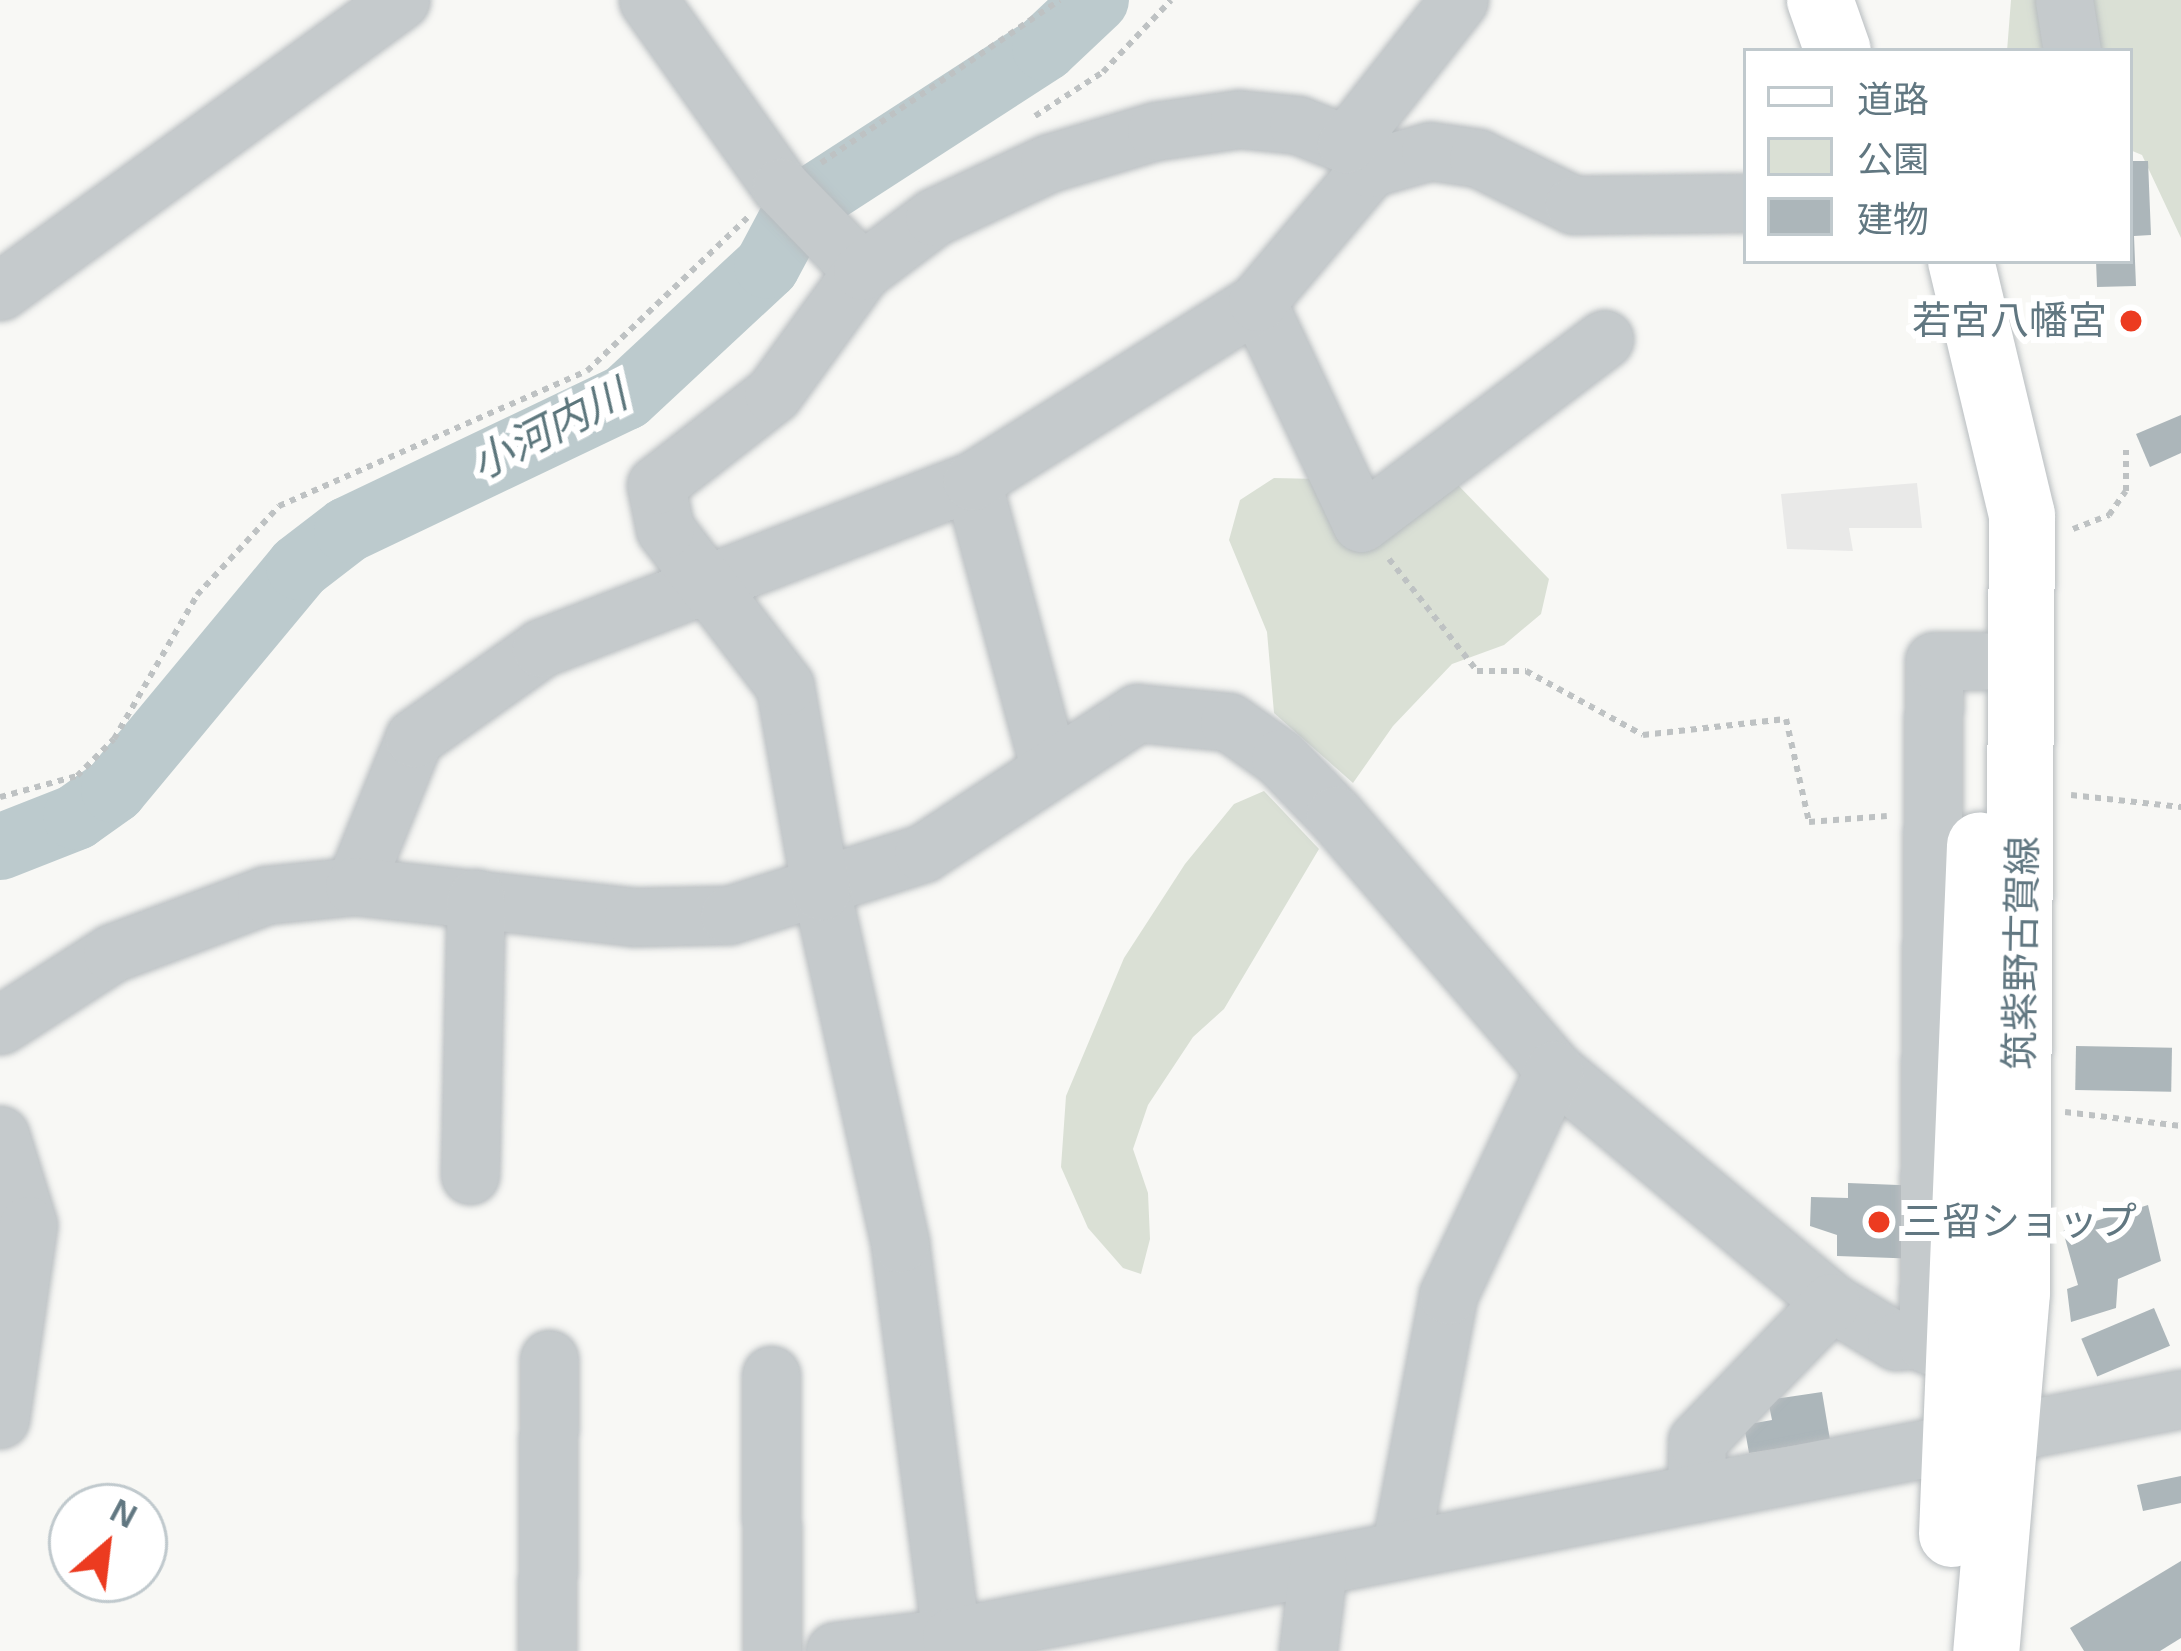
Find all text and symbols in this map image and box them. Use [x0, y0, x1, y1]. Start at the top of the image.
legend [1743, 48, 2133, 264]
text: 道路 [1857, 79, 1929, 120]
text: 公園 [1857, 139, 1929, 180]
text: 建物 [1857, 199, 1929, 240]
place label: 若宮八幡宮 [1912, 298, 2107, 344]
marker: 若宮八幡宮 [2118, 308, 2144, 334]
water label: 小河内川 [463, 369, 635, 491]
street label: 筑紫野古賀線 [1997, 836, 2047, 1070]
place label: 三留ショップ [1903, 1199, 2137, 1245]
marker: 三留ショップ [1866, 1209, 1892, 1235]
north arrow [48, 1483, 168, 1603]
text: N [105, 1491, 143, 1535]

